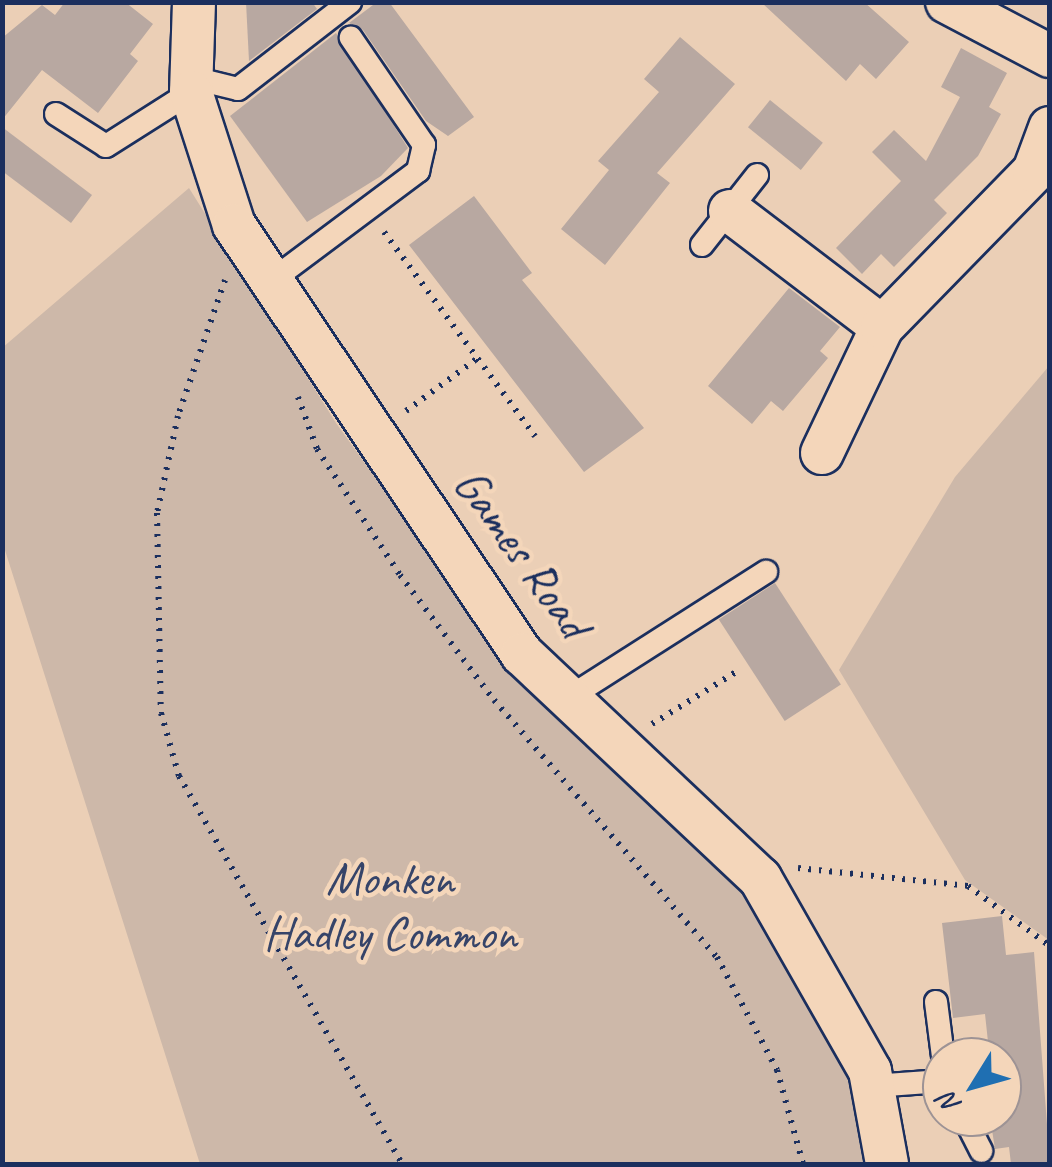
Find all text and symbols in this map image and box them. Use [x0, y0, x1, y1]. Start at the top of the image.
street label: Games Road [441, 457, 603, 649]
park label: Monken Hadley Common [264, 849, 516, 962]
north arrow [922, 1037, 1022, 1137]
text: N [930, 1087, 968, 1122]

